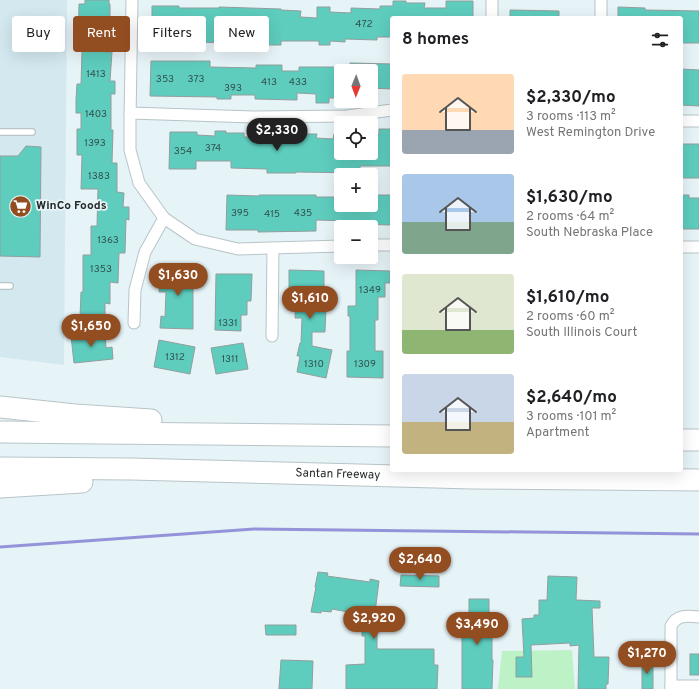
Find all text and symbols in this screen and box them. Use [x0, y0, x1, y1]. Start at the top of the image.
chip: Buy [12, 16, 65, 52]
chip: Rent [73, 16, 130, 52]
chip: Filters [138, 16, 206, 52]
chip: New [214, 16, 269, 52]
house number: 472 [355, 18, 373, 31]
text: 8 homes [402, 29, 469, 51]
icon: filters [649, 29, 671, 51]
north arrow [334, 64, 378, 108]
map controls [334, 64, 378, 264]
house number: 1413 [86, 68, 106, 81]
house number: 353 [156, 73, 174, 86]
house number: 373 [187, 73, 205, 86]
house number: 413 [261, 76, 277, 89]
house number: 433 [289, 76, 307, 89]
house number: 393 [224, 82, 242, 95]
text: $2,330/mo [526, 87, 616, 109]
icon: home [434, 90, 482, 138]
house number: 1403 [85, 108, 107, 121]
text: 3 rooms · 113 m² [526, 109, 616, 125]
button: locate [334, 116, 378, 160]
pin: $2,330 [244, 118, 310, 152]
text: $2,330 [256, 123, 298, 139]
text: West Remington Drive [526, 125, 655, 141]
house number: 1393 [84, 137, 106, 150]
house number: 374 [205, 142, 221, 155]
house number: 354 [174, 145, 192, 158]
button: + [334, 168, 378, 212]
house number: 1383 [88, 170, 110, 183]
text: $1,630/mo [526, 187, 613, 209]
icon: home [434, 190, 482, 238]
supermarket icon: WinCo Foods [7, 193, 33, 219]
place label: WinCo Foods [36, 198, 107, 214]
house number: 395 [231, 207, 249, 220]
house number: 435 [294, 207, 312, 220]
house number: 415 [264, 208, 280, 221]
text: 2 rooms · 64 m² [526, 209, 614, 225]
button: − [334, 220, 378, 264]
text: South Nebraska Place [526, 225, 653, 241]
house number: 1363 [97, 234, 119, 247]
house number: 1353 [90, 263, 112, 276]
pin: $1,630 [145, 263, 211, 297]
text: $1,630 [158, 268, 198, 284]
house number: 1349 [359, 284, 381, 297]
pin: $1,610 [277, 286, 343, 320]
text: $1,610/mo [526, 287, 609, 309]
icon: home [434, 290, 482, 338]
text: $1,610 [291, 291, 329, 307]
text: 2 rooms · 60 m² [526, 309, 615, 325]
pin: $1,650 [58, 314, 124, 348]
house number: 1331 [218, 317, 238, 330]
text: $1,650 [71, 319, 111, 335]
text: South Illinois Court [526, 325, 637, 341]
house number: 1312 [165, 351, 185, 364]
house number: 1311 [221, 353, 239, 366]
house number: 1310 [304, 358, 324, 371]
house number: 1309 [354, 358, 376, 371]
text: $2,640/mo [526, 387, 617, 409]
icon: home [434, 390, 482, 438]
text: 3 rooms · 101 m² [526, 409, 616, 425]
text: Apartment [526, 425, 589, 441]
street label: Santan Freeway [295, 465, 381, 484]
pin: $2,640 [387, 547, 453, 581]
text: $2,640 [398, 552, 442, 568]
pin: $2,920 [341, 606, 407, 640]
text: $2,920 [352, 611, 396, 627]
pin: $3,490 [444, 612, 510, 646]
text: $3,490 [455, 617, 499, 633]
pin: $1,270 [614, 641, 680, 675]
text: $1,270 [627, 646, 667, 662]

